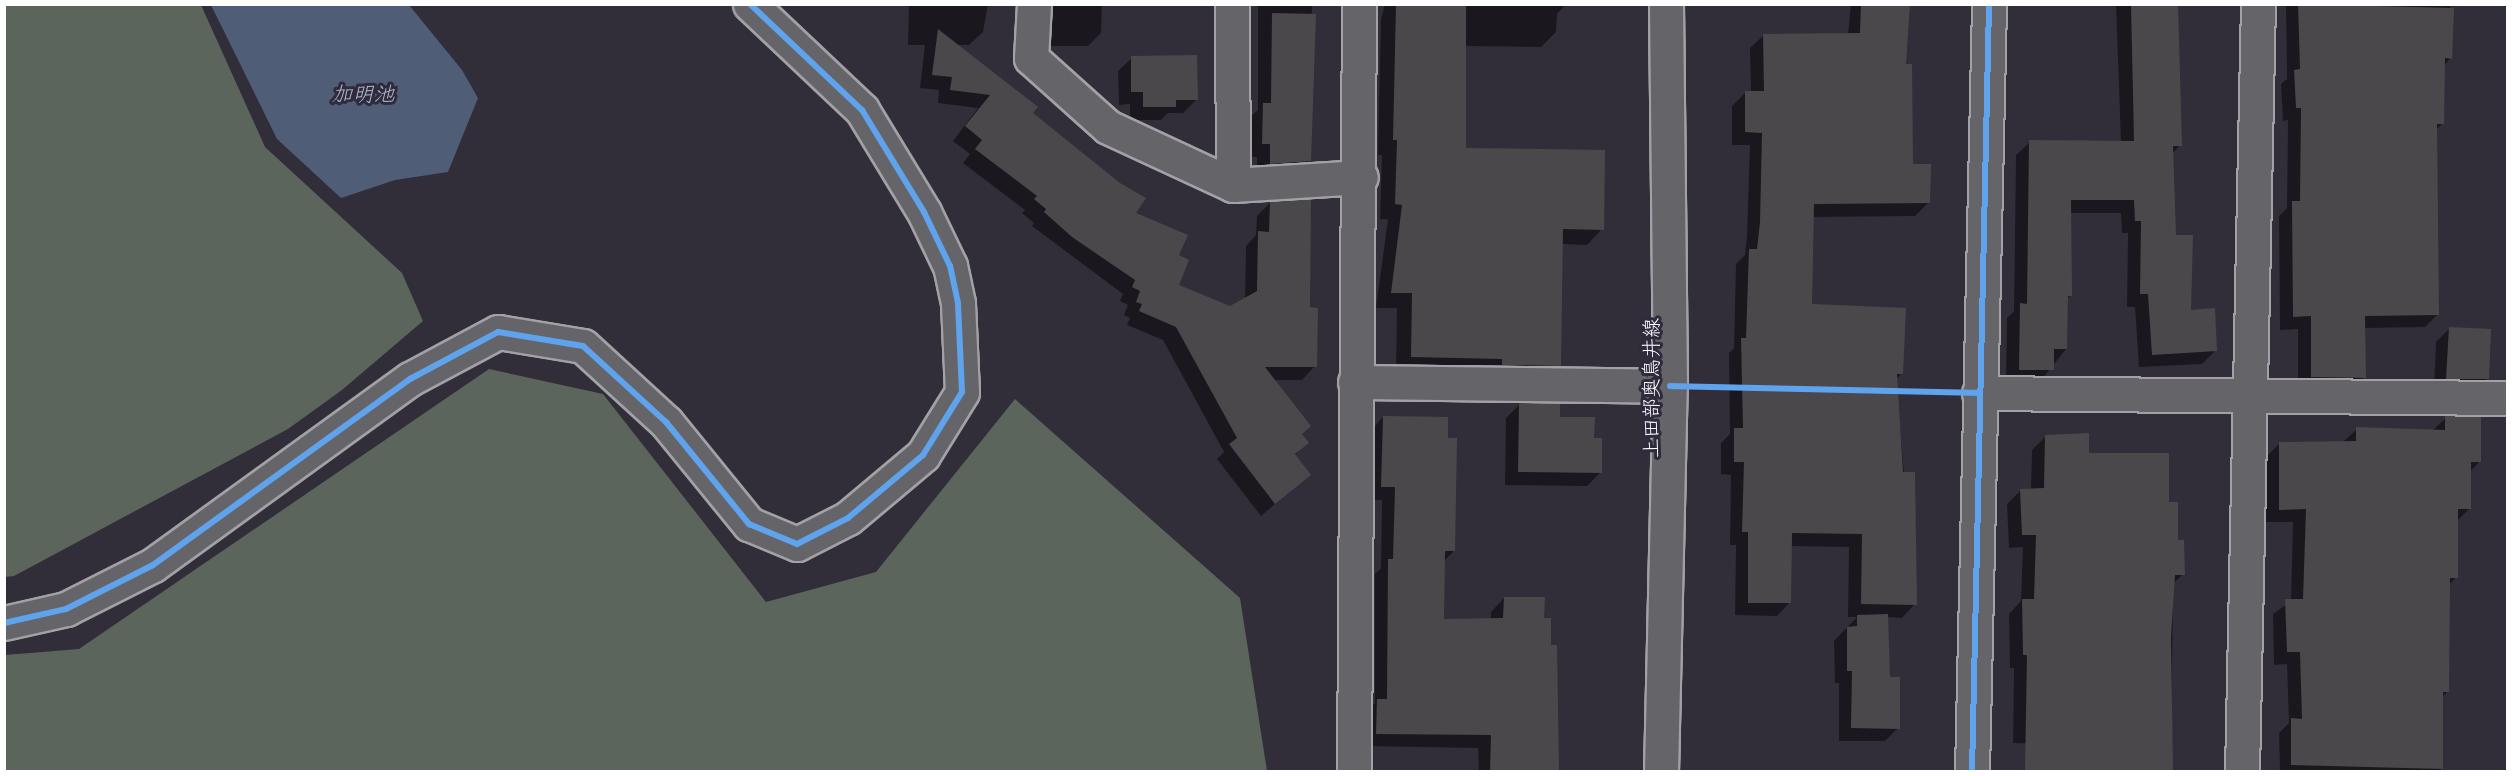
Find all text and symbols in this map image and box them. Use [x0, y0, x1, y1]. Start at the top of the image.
water label: 加明池 [332, 82, 394, 108]
street label: 上田部奥鳥井線 [1640, 318, 1664, 458]

